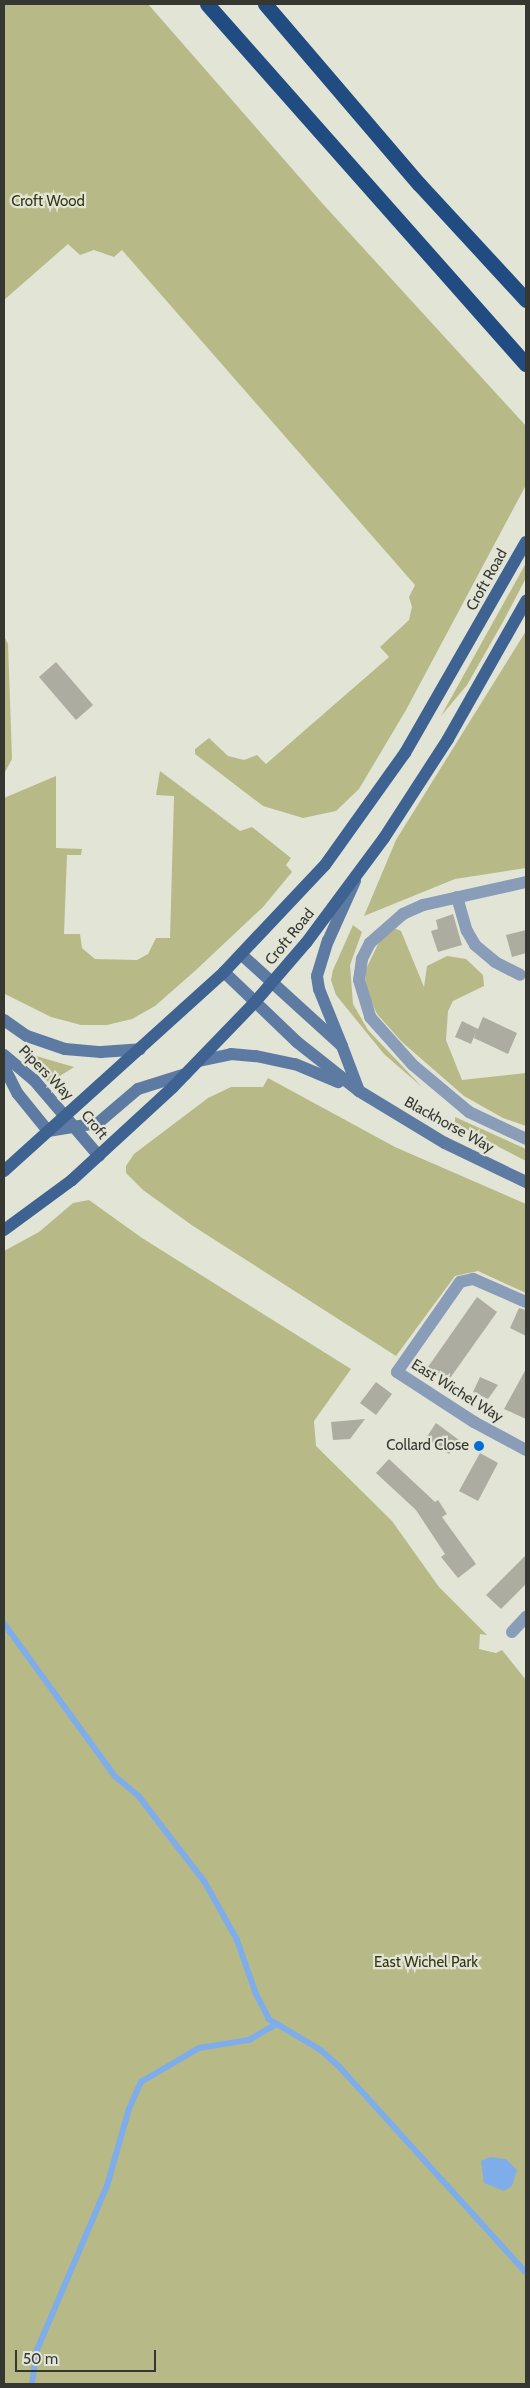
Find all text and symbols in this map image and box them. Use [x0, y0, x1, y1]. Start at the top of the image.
park label: Croft Wood [11, 193, 85, 211]
street label: Croft Road [463, 546, 511, 614]
street label: Croft Road [262, 905, 318, 969]
street label: Pipers Way [15, 1042, 77, 1104]
street label: Blackhorse Way [401, 1093, 497, 1157]
street label: Croft [77, 1107, 111, 1143]
street label: East Wichel Way [408, 1356, 506, 1426]
place label: Collard Close [386, 1437, 469, 1455]
marker: Collard Close [473, 1440, 485, 1452]
park label: East Wichel Park [374, 1954, 478, 1972]
scale bar [18, 2340, 159, 2372]
text: 50 m [23, 2350, 58, 2368]

